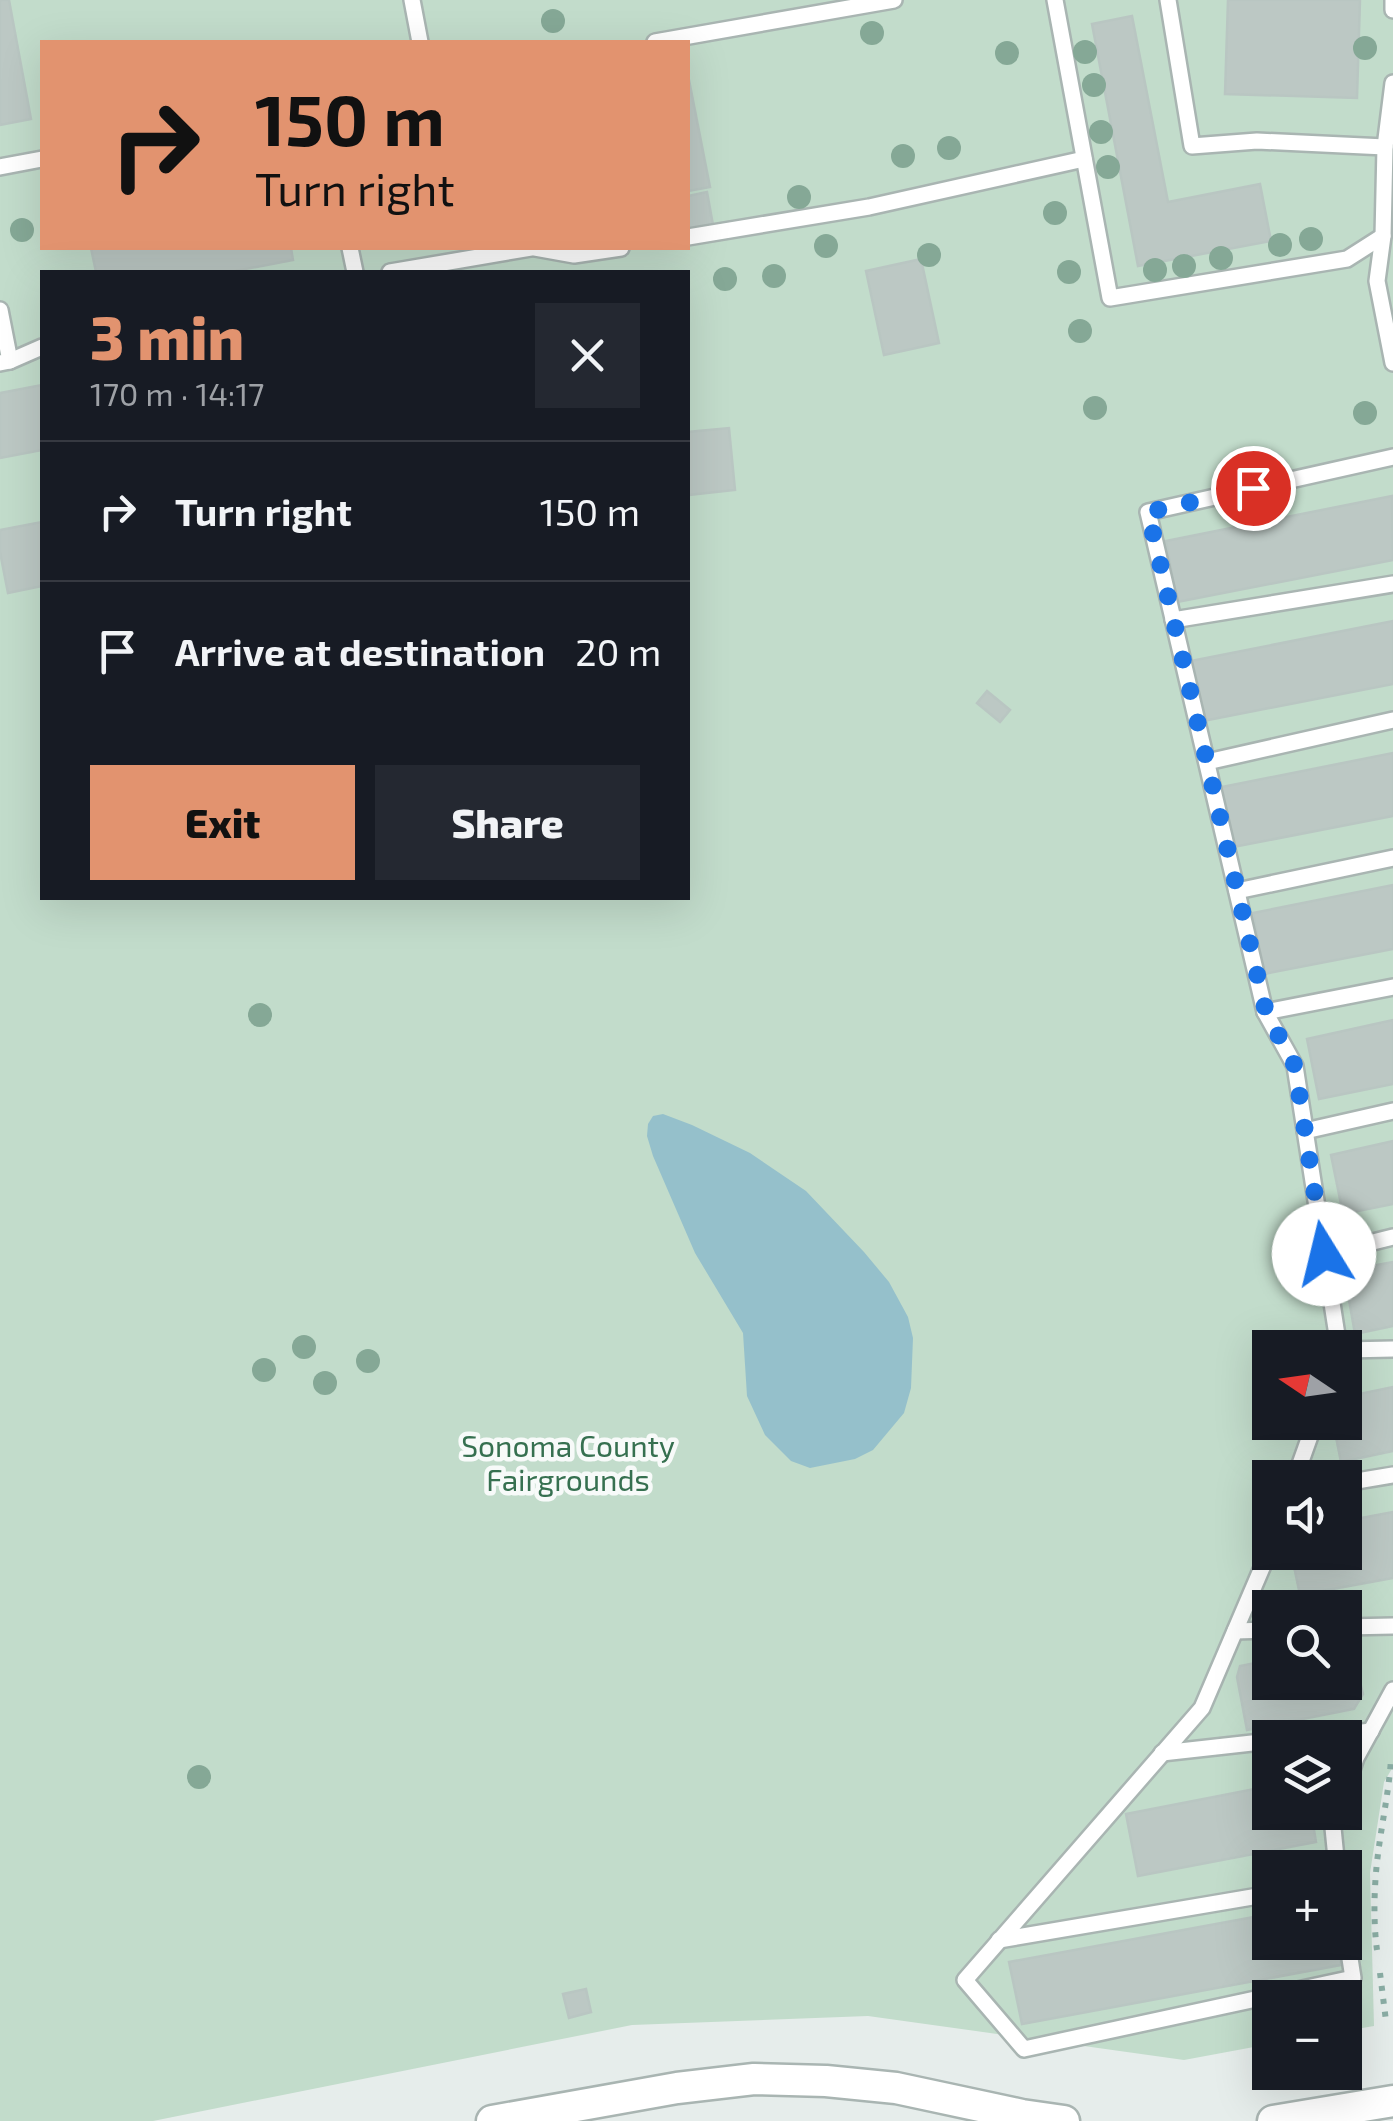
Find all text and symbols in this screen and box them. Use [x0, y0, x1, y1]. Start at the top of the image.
text: 150 m [255, 76, 445, 160]
icon: right [90, 80, 220, 210]
text: Turn right [255, 161, 455, 215]
text: 3 min [90, 300, 244, 372]
button: close [535, 303, 640, 408]
text: 170 m · 14:17 [90, 374, 265, 412]
pin [1211, 446, 1296, 531]
icon: arrive [1226, 461, 1281, 516]
icon: right [90, 484, 145, 539]
text: Turn right [175, 488, 352, 534]
text: 150 m [540, 488, 640, 534]
icon: arrive [90, 624, 145, 679]
text: Arrive at destination [175, 628, 545, 674]
text: 20 m [575, 628, 661, 674]
button: Exit [90, 765, 355, 880]
button: Share [375, 765, 640, 880]
position arrow [1272, 1202, 1376, 1306]
north arrow [1252, 1330, 1362, 1440]
map controls [1252, 1330, 1362, 2090]
park label: Sonoma County Fairgrounds [461, 1427, 675, 1497]
button: sound [1252, 1460, 1362, 1570]
button: search [1252, 1590, 1362, 1700]
button: layers [1252, 1720, 1362, 1830]
button: + [1252, 1850, 1362, 1960]
button: − [1252, 1980, 1362, 2090]

